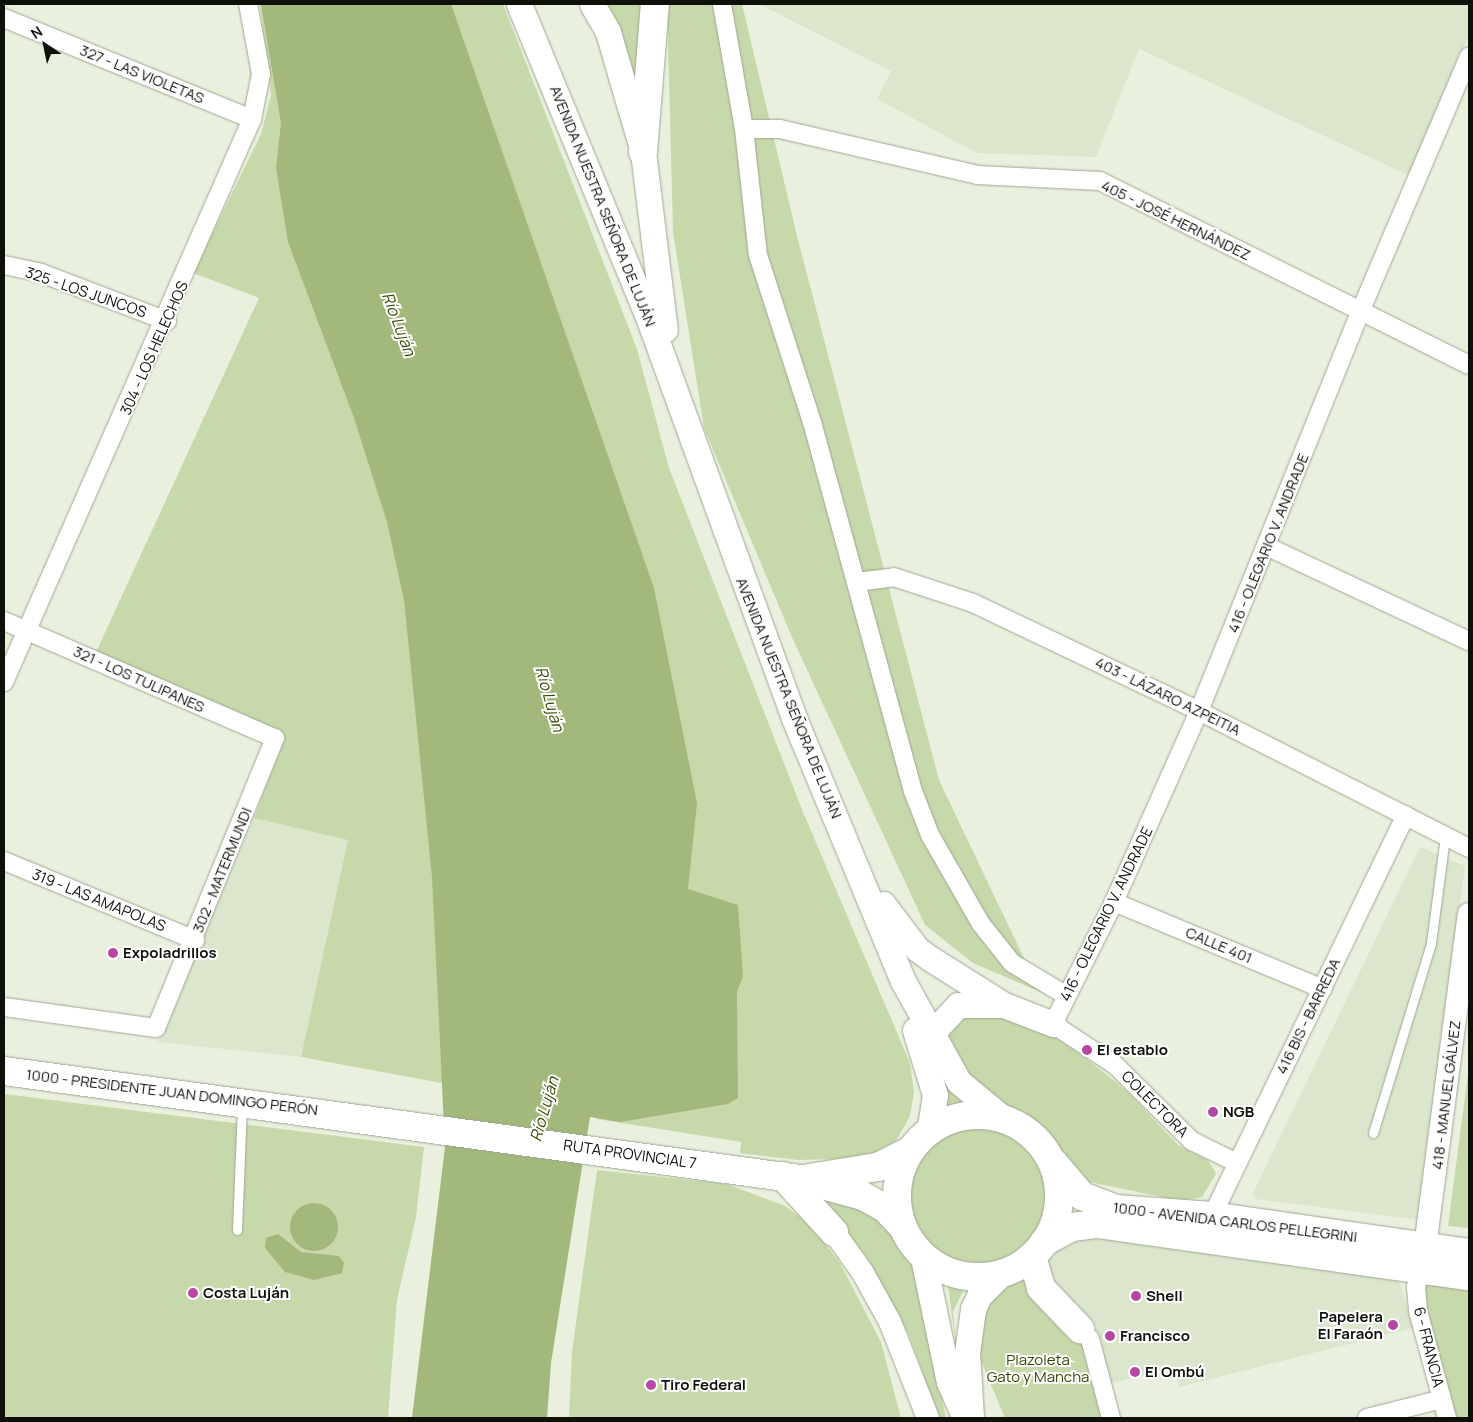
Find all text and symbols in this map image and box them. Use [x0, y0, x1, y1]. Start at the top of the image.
north arrow [20, 20, 70, 70]
text: N [27, 21, 46, 43]
street label: 327 - LAS VIOLETAS [77, 41, 207, 107]
street label: AVENIDA NUESTRA SEÑORA DE LUJÁN [546, 83, 660, 329]
street label: 405 - JOSÉ HERNÁNDEZ [1098, 176, 1254, 264]
street label: 325 - LOS JUNCOS [23, 263, 149, 321]
street label: 304 - LOS HELECHOS [116, 278, 192, 418]
water label: Río Luján [378, 289, 420, 359]
street label: 416 - OLEGARIO V. ANDRADE [1224, 451, 1312, 635]
street label: AVENIDA NUESTRA SEÑORA DE LUJÁN [732, 575, 846, 821]
street label: 321 - LOS TULIPANES [71, 642, 207, 716]
street label: 403 - LÁZARO AZPEITIA [1092, 653, 1244, 739]
water label: Río Luján [532, 664, 568, 734]
street label: 302 - MATERMUNDI [189, 805, 255, 935]
street label: 416 - OLEGARIO V. ANDRADE [1056, 824, 1156, 1004]
street label: 319 - LAS AMAPOLAS [30, 865, 168, 935]
street label: CALLE 401 [1183, 923, 1255, 967]
place label: Expoladrillos [123, 944, 217, 962]
marker: Expoladrillos [107, 947, 119, 959]
street label: 416 BIS - BARREDA [1272, 955, 1344, 1077]
street label: 418 - MANUEL GÁLVEZ [1428, 1019, 1464, 1171]
place label: El establo [1097, 1041, 1168, 1059]
marker: El establo [1081, 1044, 1093, 1056]
street label: 1000 - PRESIDENTE JUAN DOMINGO PERÓN [25, 1065, 319, 1119]
street label: COLECTORA [1118, 1067, 1192, 1141]
water label: Río Luján [526, 1074, 562, 1144]
place label: NGB [1223, 1103, 1254, 1121]
marker: NGB [1207, 1106, 1219, 1118]
street label: RUTA PROVINCIAL 7 [562, 1136, 698, 1172]
street label: 1000 - AVENIDA CARLOS PELLEGRINI [1112, 1198, 1358, 1246]
place label: Costa Luján [203, 1284, 289, 1302]
marker: Costa Luján [187, 1287, 199, 1299]
place label: Shell [1146, 1287, 1183, 1305]
marker: Shell [1130, 1290, 1142, 1302]
street label: 6 - FRANCIA [1410, 1305, 1448, 1389]
place label: Papelera El Faraón [1318, 1307, 1383, 1342]
marker: Papelera El Faraón [1387, 1319, 1399, 1331]
place label: Francisco [1120, 1327, 1190, 1345]
marker: Francisco [1104, 1330, 1116, 1342]
park label: Plazoleta Gato y Mancha [987, 1350, 1089, 1385]
place label: El Ombú [1145, 1363, 1204, 1381]
marker: El Ombú [1129, 1366, 1141, 1378]
place label: Tiro Federal [661, 1376, 746, 1394]
marker: Tiro Federal [645, 1379, 657, 1391]

